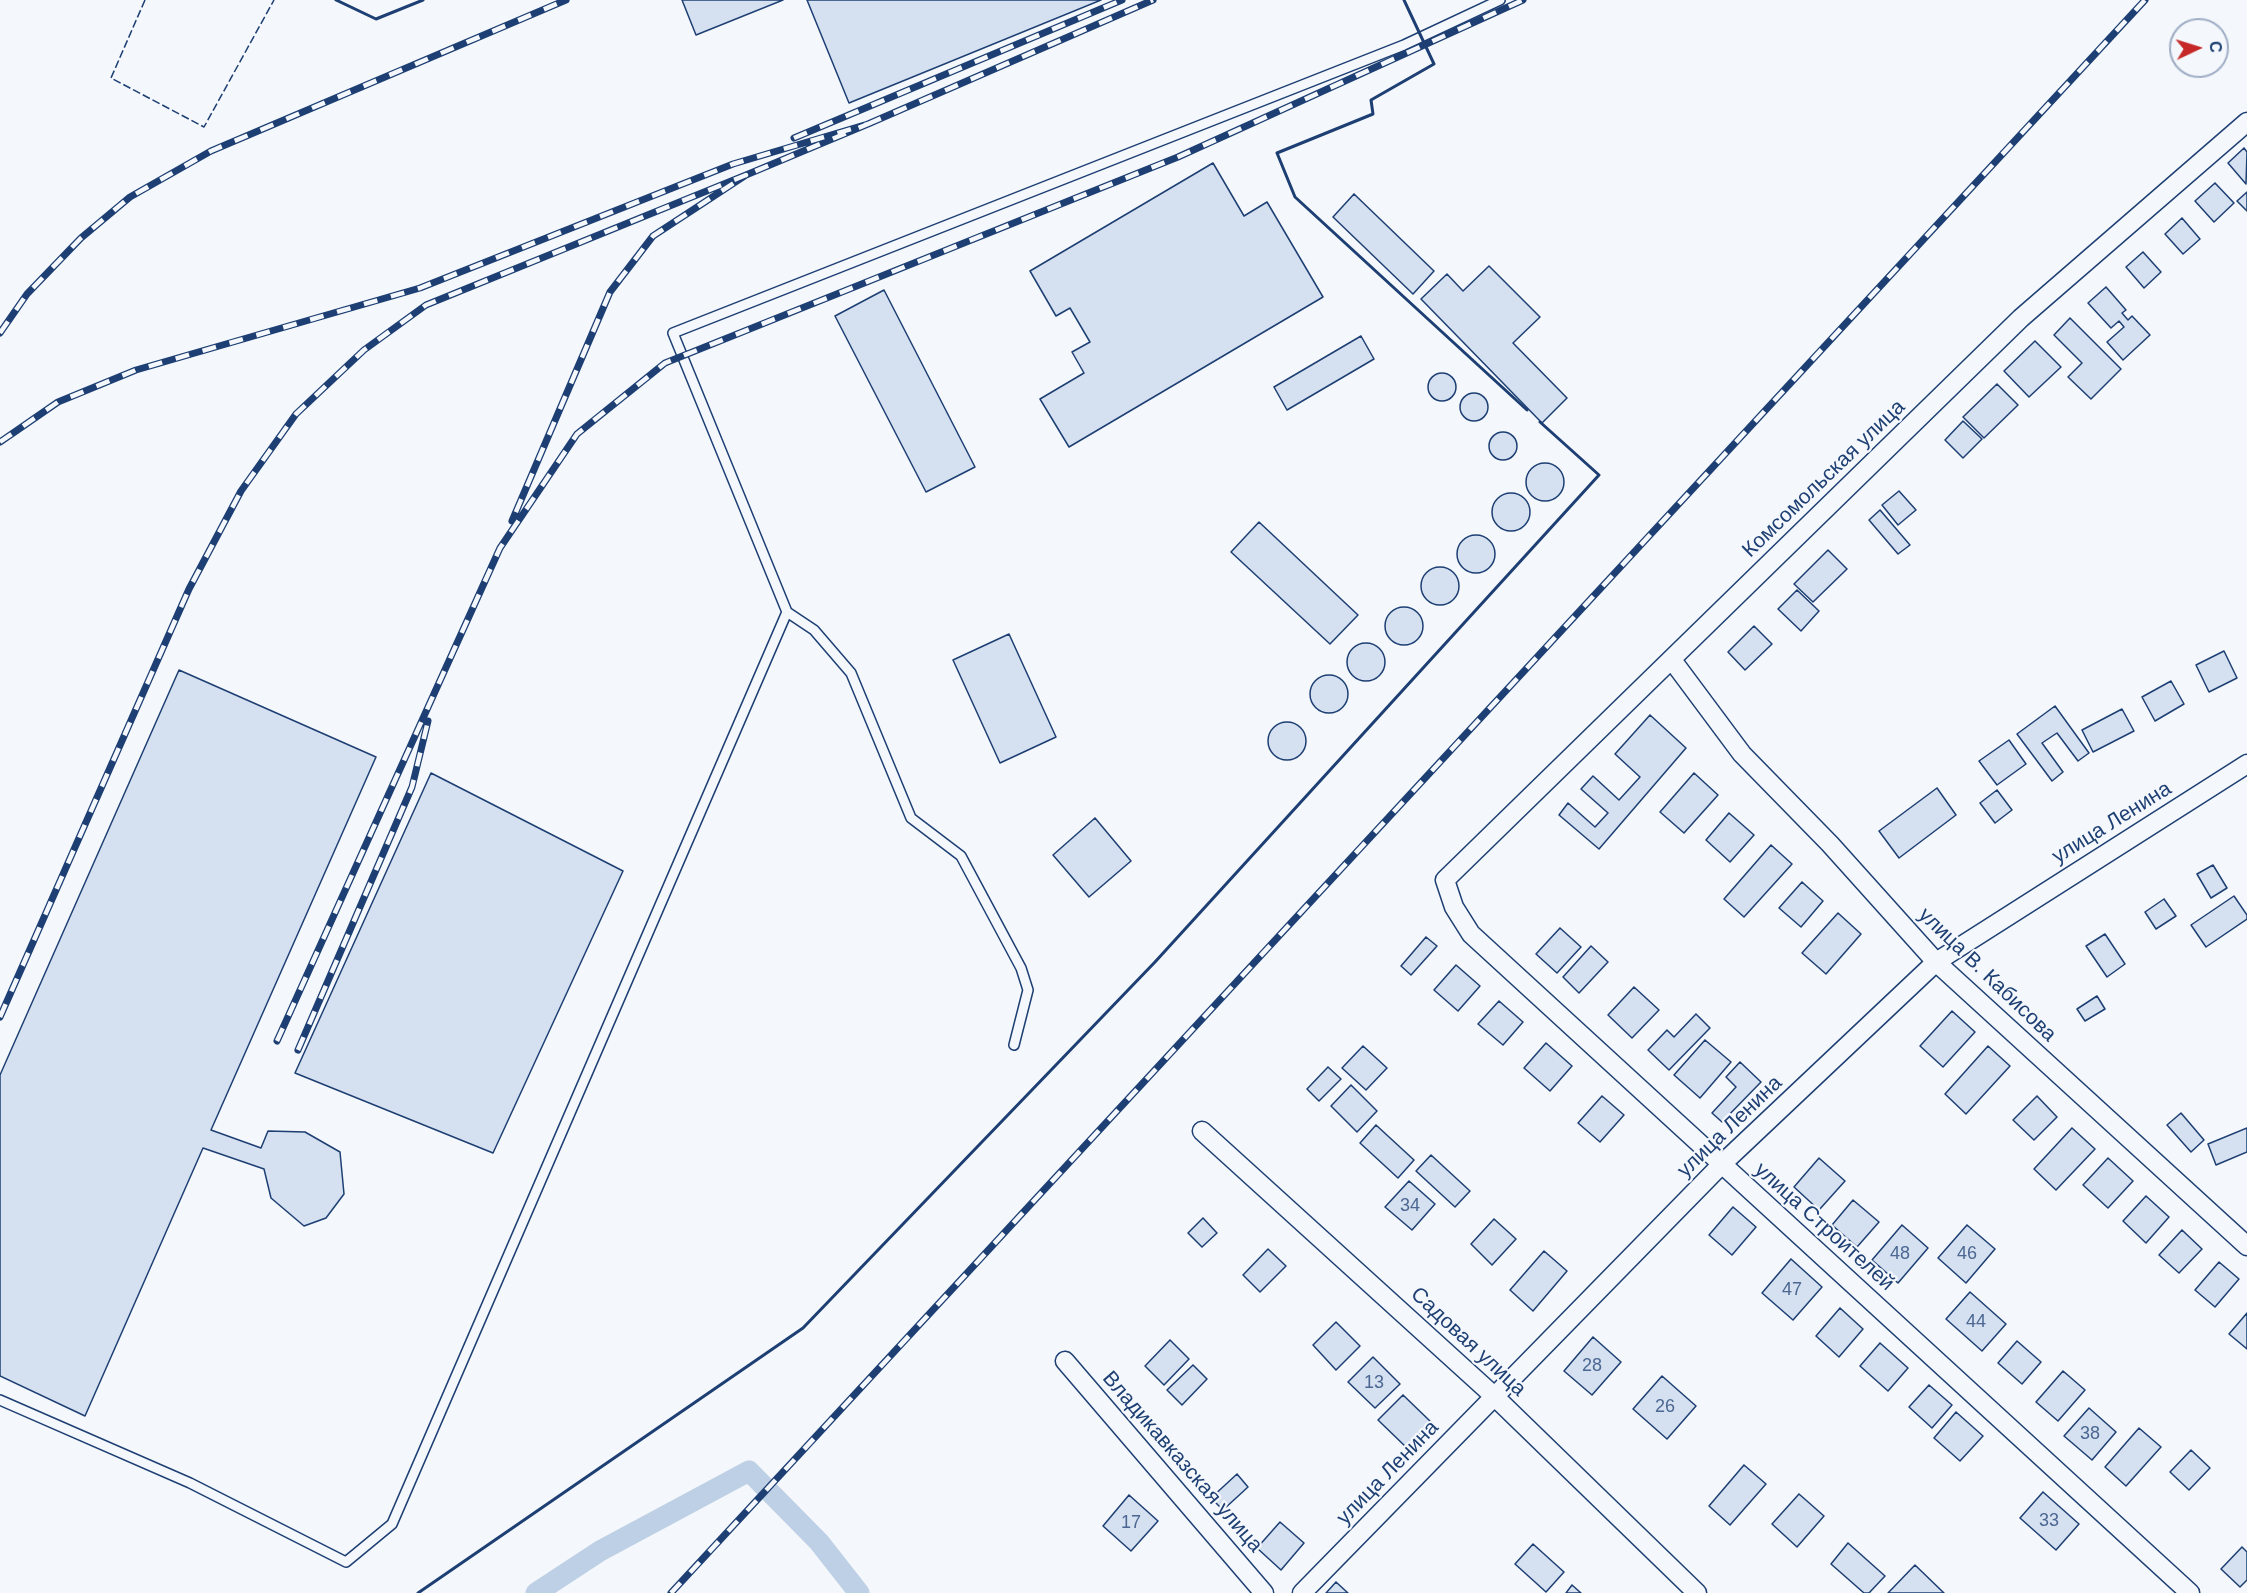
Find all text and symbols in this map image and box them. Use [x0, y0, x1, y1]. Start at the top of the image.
north arrow [2169, 18, 2229, 78]
text: С [2207, 40, 2224, 53]
street label: Комсомольская улица [1737, 395, 1911, 563]
street label: улица Ленина [2048, 776, 2176, 870]
street label: улица В. Кабисова [1913, 903, 2061, 1047]
street label: улица Ленина [1672, 1071, 1788, 1183]
street label: улица Строителей [1749, 1158, 1899, 1296]
house number: 34 [1400, 1195, 1420, 1217]
house number: 48 [1890, 1243, 1910, 1265]
house number: 46 [1957, 1243, 1977, 1265]
house number: 47 [1782, 1279, 1802, 1301]
street label: Садовая улица [1405, 1282, 1531, 1402]
house number: 44 [1966, 1311, 1986, 1333]
house number: 28 [1582, 1355, 1602, 1377]
street label: Владикавказская улица [1097, 1366, 1267, 1558]
house number: 13 [1364, 1372, 1384, 1394]
house number: 26 [1655, 1396, 1675, 1418]
street label: улица Ленина [1332, 1415, 1444, 1531]
house number: 38 [2080, 1423, 2100, 1445]
house number: 33 [2039, 1510, 2059, 1532]
house number: 17 [1121, 1512, 1141, 1534]

